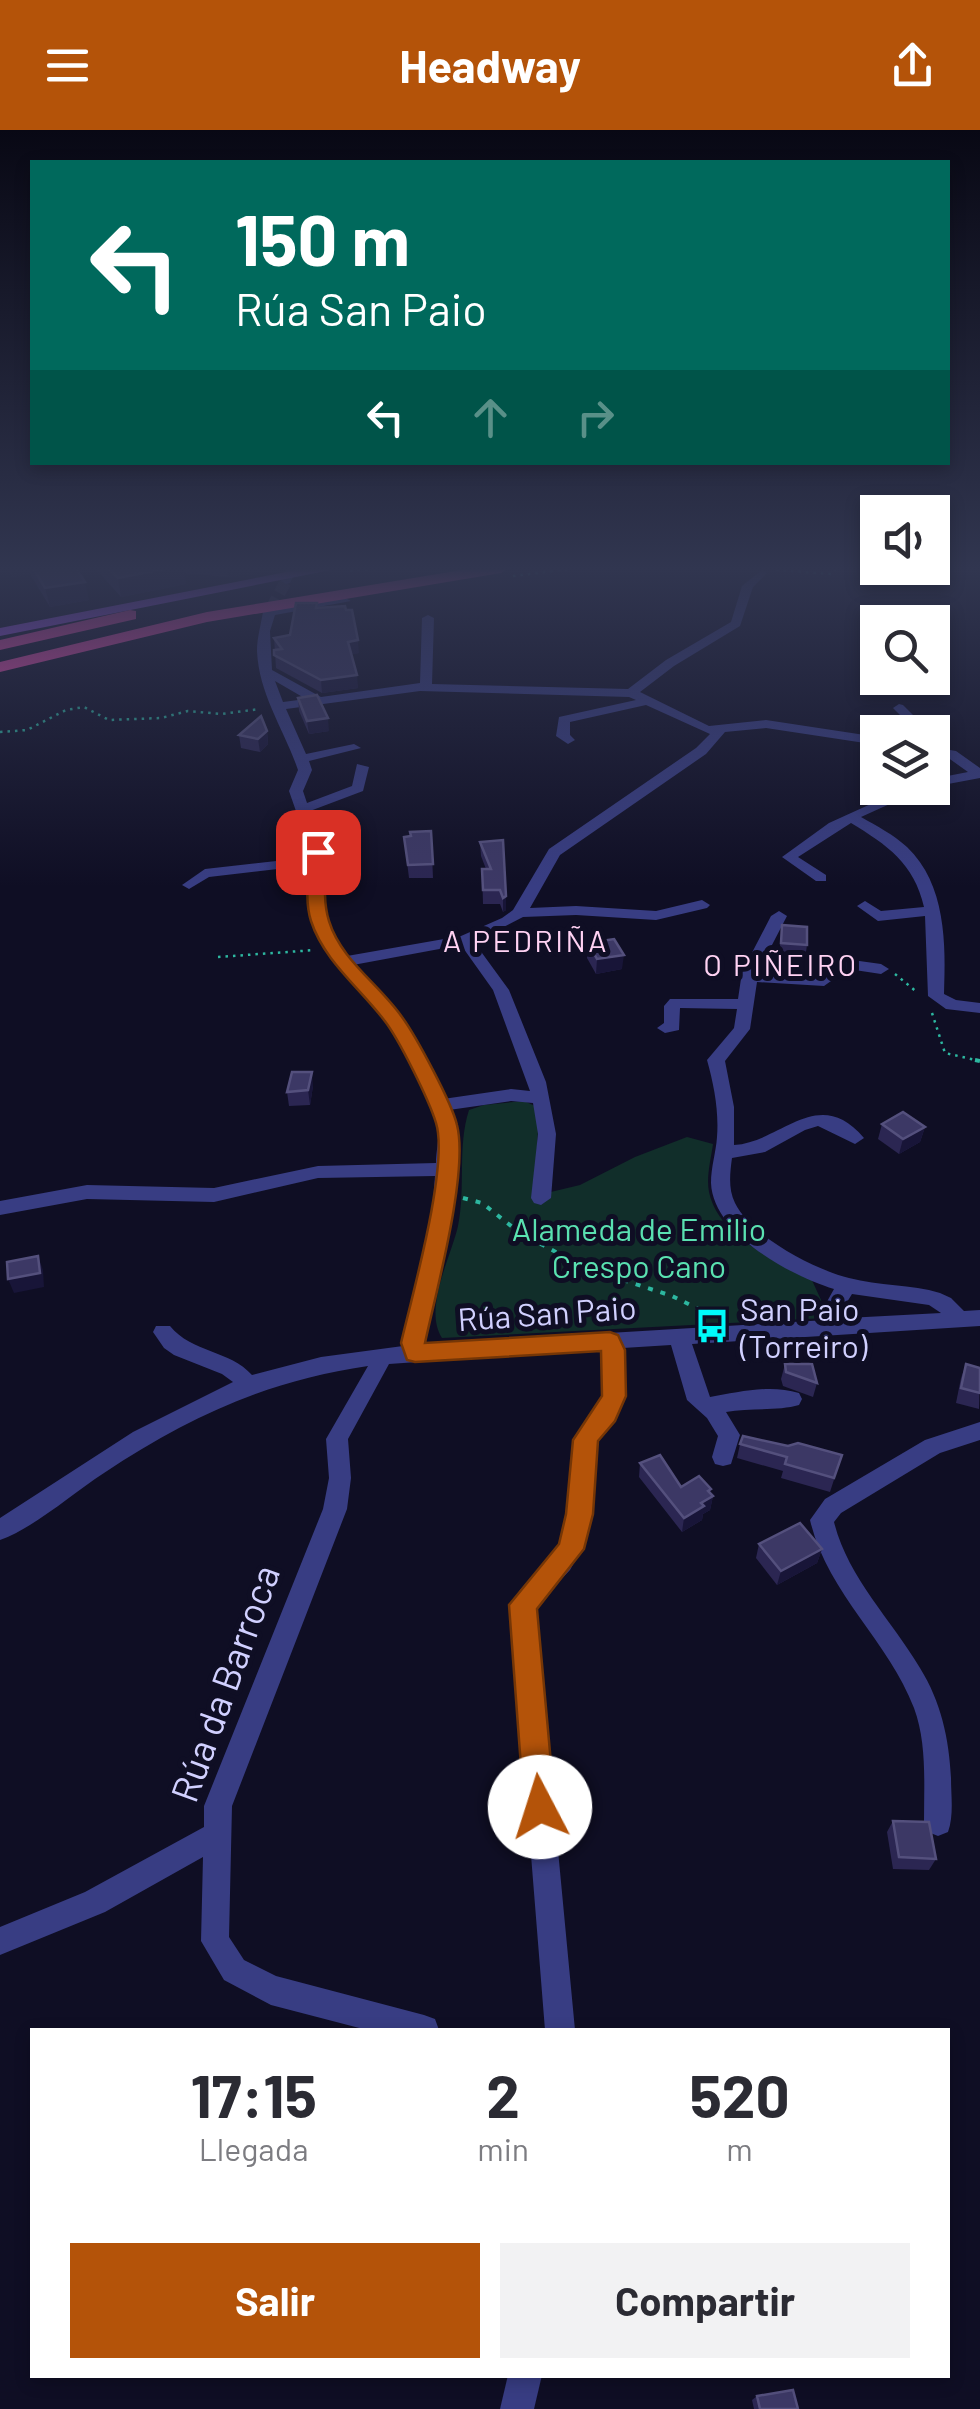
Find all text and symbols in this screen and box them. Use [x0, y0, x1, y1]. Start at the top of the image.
icon: menu [40, 38, 95, 93]
text: Headway [399, 38, 581, 92]
icon: share [885, 38, 940, 93]
text: 150 m [235, 196, 410, 280]
icon: left [70, 200, 200, 330]
text: Rúa San Paio [235, 281, 487, 335]
icon: left [358, 390, 413, 445]
icon: ahead [463, 390, 518, 445]
icon: right [568, 390, 623, 445]
map controls [860, 495, 950, 805]
button: sound [860, 495, 950, 585]
button: search [860, 605, 950, 695]
button: layers [860, 715, 950, 805]
pin [276, 810, 361, 895]
icon: arrive [291, 825, 346, 880]
district label: A PEDRIÑA [443, 922, 609, 958]
district label: O PIÑEIRO [703, 946, 859, 982]
park label: Alameda de Emilio Crespo Cano [512, 1209, 766, 1284]
street label: Rúa San Paio [456, 1287, 638, 1337]
place label: San Paio (Torreiro) [739, 1289, 868, 1364]
bus stop icon: San Paio (Torreiro) [693, 1307, 731, 1345]
street label: Rúa da Barroca [160, 1558, 288, 1808]
position arrow [488, 1755, 592, 1859]
text: 17:15 [190, 2058, 317, 2130]
text: 2 [486, 2058, 520, 2130]
text: 520 [689, 2058, 790, 2130]
text: Llegada [199, 2129, 309, 2167]
text: min [477, 2129, 529, 2167]
text: m [726, 2129, 753, 2167]
button: Salir [70, 2243, 480, 2358]
button: Compartir [500, 2243, 910, 2358]

